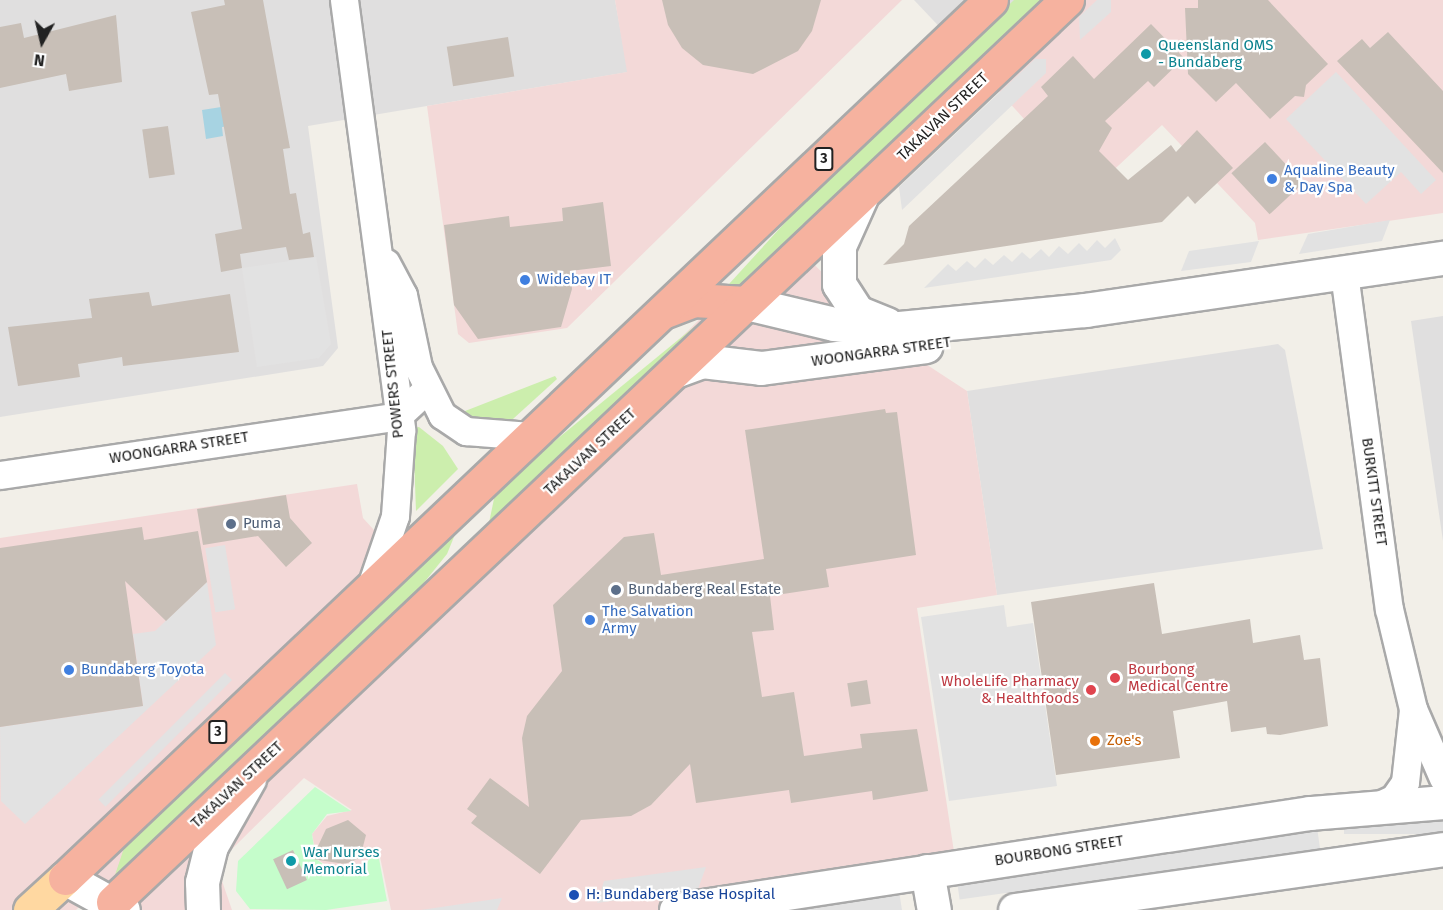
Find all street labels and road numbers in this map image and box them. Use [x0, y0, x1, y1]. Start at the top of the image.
street label: TAKALVAN STREET [894, 69, 992, 165]
road number: 3 [814, 148, 834, 170]
street label: POWERS STREET [378, 329, 408, 439]
street label: WOONGARRA STREET [810, 333, 952, 371]
street label: TAKALVAN STREET [540, 405, 640, 499]
street label: WOONGARRA STREET [108, 428, 250, 468]
street label: BURKITT STREET [1357, 437, 1391, 547]
road number: 3 [208, 721, 228, 743]
street label: TAKALVAN STREET [187, 738, 287, 832]
street label: BOURBONG STREET [993, 832, 1125, 870]

